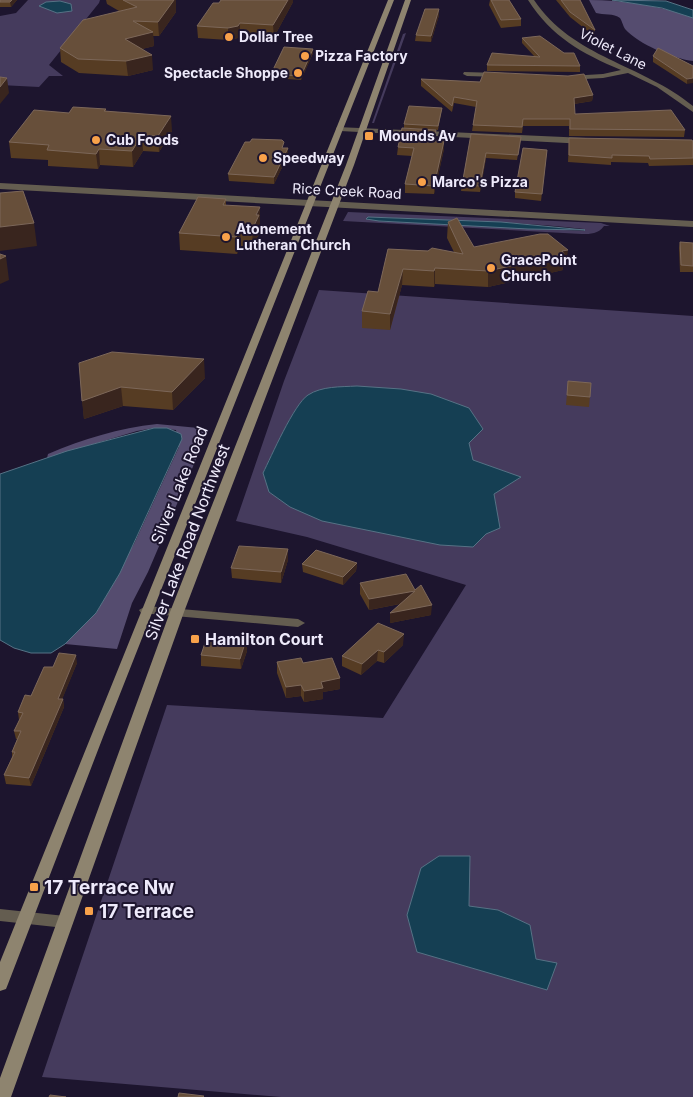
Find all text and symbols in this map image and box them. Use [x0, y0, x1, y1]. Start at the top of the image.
street label: Violet Lane [577, 24, 650, 73]
place label: Dollar Tree [239, 28, 313, 45]
marker: Dollar Tree [223, 31, 235, 43]
place label: Pizza Factory [315, 47, 408, 64]
marker: Pizza Factory [299, 50, 311, 62]
place label: Spectacle Shoppe [164, 64, 288, 81]
marker: Spectacle Shoppe [292, 67, 304, 79]
place label: Mounds Av [379, 127, 457, 144]
marker: Mounds Av [363, 130, 375, 142]
place label: Cub Foods [106, 131, 179, 148]
marker: Cub Foods [90, 134, 102, 146]
place label: Speedway [273, 149, 345, 166]
marker: Speedway [257, 152, 269, 164]
place label: Marco's Pizza [432, 173, 528, 190]
marker: Marco's Pizza [416, 176, 428, 188]
street label: Rice Creek Road [292, 179, 402, 202]
place label: Atonement Lutheran Church [236, 220, 351, 253]
marker: Atonement Lutheran Church [220, 231, 232, 243]
place label: GracePoint Church [501, 251, 577, 284]
marker: GracePoint Church [485, 262, 497, 274]
street label: Silver Lake Road [146, 423, 212, 547]
street label: Silver Lake Road Northwest [140, 441, 234, 643]
place label: Hamilton Court [205, 629, 323, 649]
marker: Hamilton Court [189, 633, 201, 645]
place label: 17 Terrace Nw [44, 876, 174, 899]
marker: 17 Terrace Nw [28, 881, 40, 893]
place label: 17 Terrace [99, 900, 194, 923]
marker: 17 Terrace [83, 905, 95, 917]

